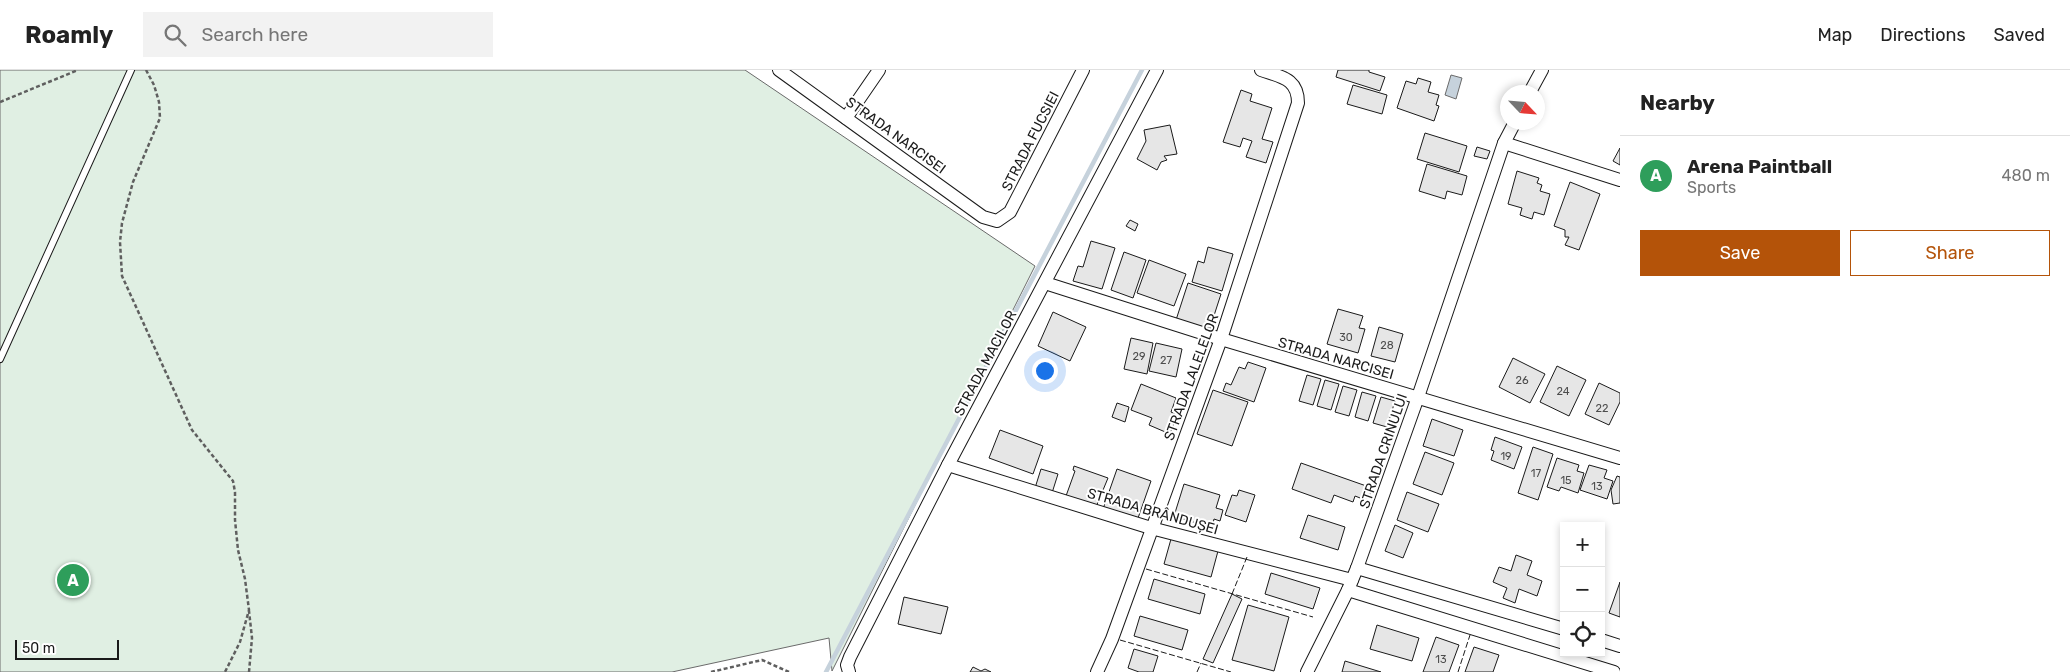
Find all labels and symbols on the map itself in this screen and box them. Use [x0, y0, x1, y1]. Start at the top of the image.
north arrow [1500, 85, 1545, 130]
street label: STRADA FUCSIEI [998, 89, 1063, 194]
street label: STRADA NARCISEI [842, 93, 949, 177]
street label: STRADA MACILOR [950, 308, 1020, 419]
street label: STRADA LALELELOR [1161, 312, 1222, 443]
house number: 30 [1339, 331, 1353, 344]
street label: STRADA NARCISEI [1276, 334, 1396, 383]
house number: 28 [1380, 339, 1394, 352]
house number: 29 [1133, 350, 1145, 363]
house number: 27 [1160, 354, 1172, 367]
your location [1032, 358, 1058, 384]
house number: 26 [1515, 374, 1529, 387]
house number: 24 [1556, 385, 1570, 398]
street label: STRADA CRINULUI [1356, 392, 1411, 511]
house number: 22 [1596, 402, 1608, 415]
house number: 19 [1500, 450, 1512, 463]
house number: 17 [1531, 467, 1542, 480]
house number: 15 [1560, 474, 1572, 487]
house number: 13 [1591, 480, 1603, 493]
street label: STRADA BRÂNDUȘEI [1085, 484, 1221, 538]
pin: A [57, 561, 89, 599]
scale bar [15, 637, 119, 660]
house number: 13 [1435, 653, 1447, 666]

